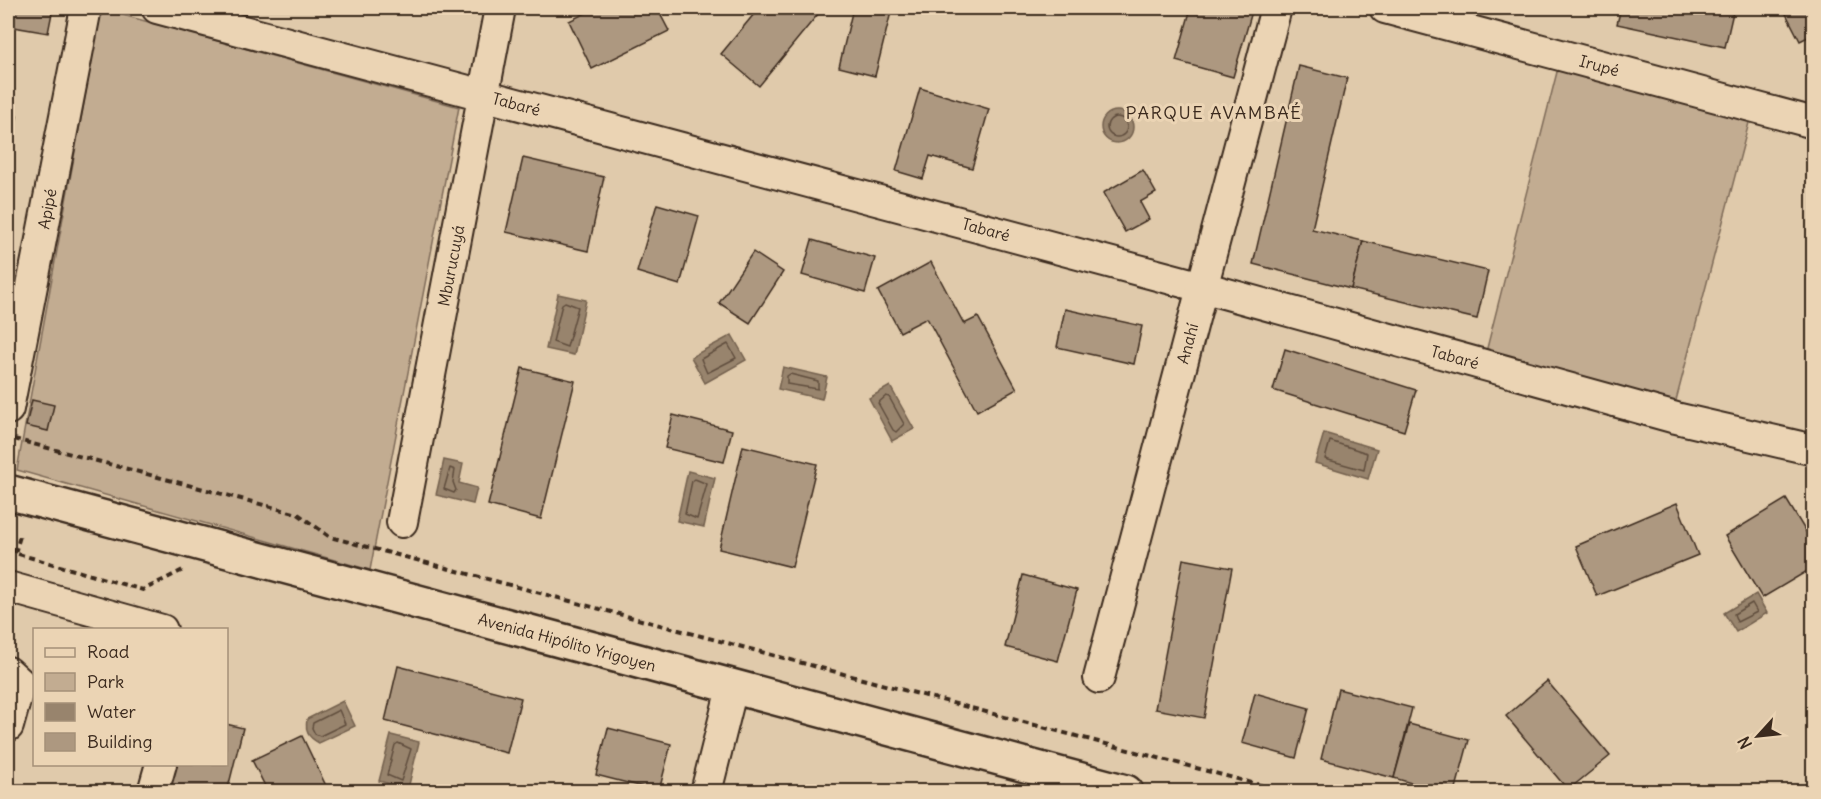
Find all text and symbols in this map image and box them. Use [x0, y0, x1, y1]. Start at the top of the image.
street label: Irupé [1577, 51, 1622, 80]
street label: Tabaré [490, 88, 543, 120]
district label: PARQUE AVAMBAÉ [1126, 101, 1302, 124]
street label: Apipé [33, 187, 61, 231]
street label: Tabaré [960, 213, 1012, 245]
street label: Mburucuyá [433, 223, 468, 308]
street label: Anahí [1172, 320, 1202, 366]
street label: Tabaré [1429, 341, 1481, 373]
street label: Avenida Hipólito Yrigoyen [476, 609, 658, 675]
legend [33, 628, 228, 766]
text: Road [87, 640, 130, 663]
text: Park [87, 670, 124, 693]
text: Water [87, 700, 137, 723]
north arrow [1728, 706, 1788, 766]
text: Building [87, 730, 152, 753]
text: N [1733, 733, 1756, 752]

